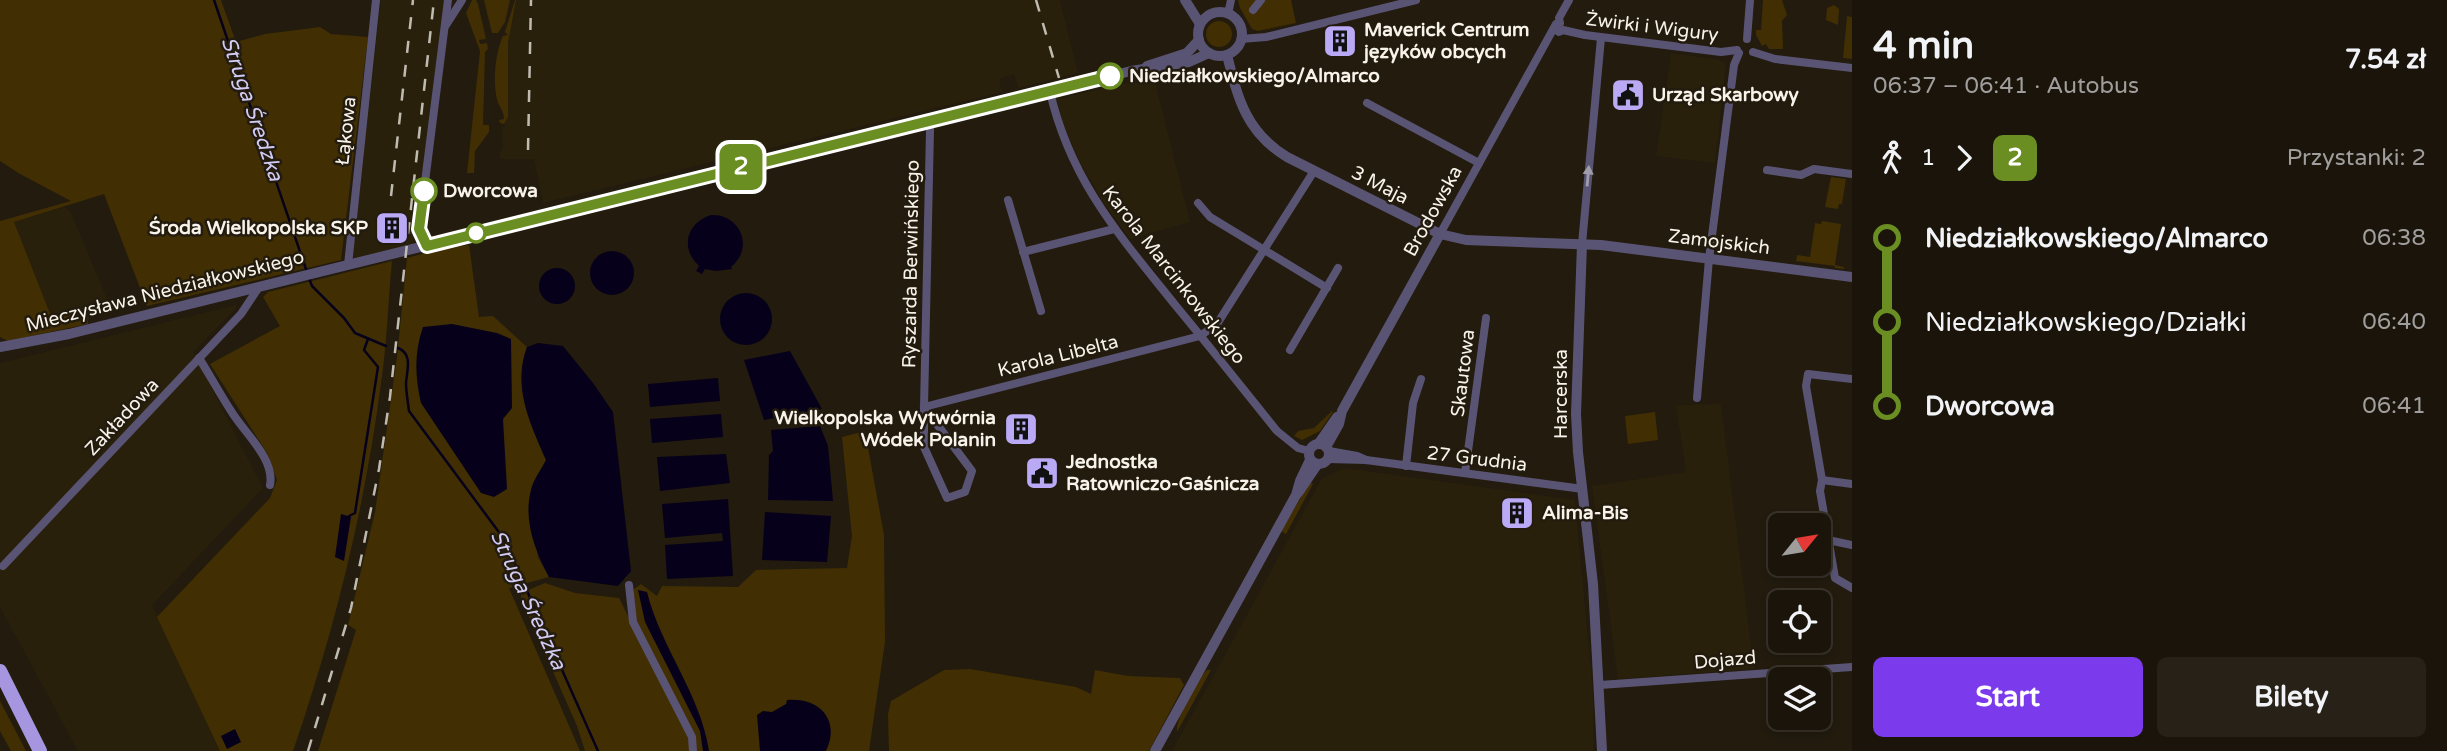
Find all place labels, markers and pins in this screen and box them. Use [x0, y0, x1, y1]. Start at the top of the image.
place label: Maverick Centrum języków obcych [1362, 19, 1530, 64]
building icon: Maverick Centrum języków obcych [1321, 22, 1359, 60]
marker: Niedziałkowskiego/Almarco [1097, 63, 1123, 89]
place label: Niedziałkowskiego/Almarco [1129, 65, 1380, 88]
public building icon: Urząd Skarbowy [1609, 76, 1647, 114]
place label: Urząd Skarbowy [1652, 84, 1799, 107]
marker: Dworcowa [411, 178, 437, 204]
place label: Dworcowa [443, 180, 538, 202]
building icon: Środa Wielkopolska SKP [373, 209, 411, 247]
place label: Środa Wielkopolska SKP [149, 216, 368, 240]
unlabelled marker [466, 223, 486, 243]
place label: Wielkopolska Wytwórnia Wódek Polanin [774, 407, 996, 451]
building icon: Wielkopolska Wytwórnia Wódek Polanin [1002, 410, 1040, 448]
place label: Jednostka Ratowniczo-Gaśnicza [1065, 451, 1260, 495]
public building icon: Jednostka Ratowniczo-Gaśnicza [1023, 454, 1061, 492]
building icon: Alima-Bis [1498, 494, 1536, 532]
place label: Alima-Bis [1542, 502, 1628, 524]

